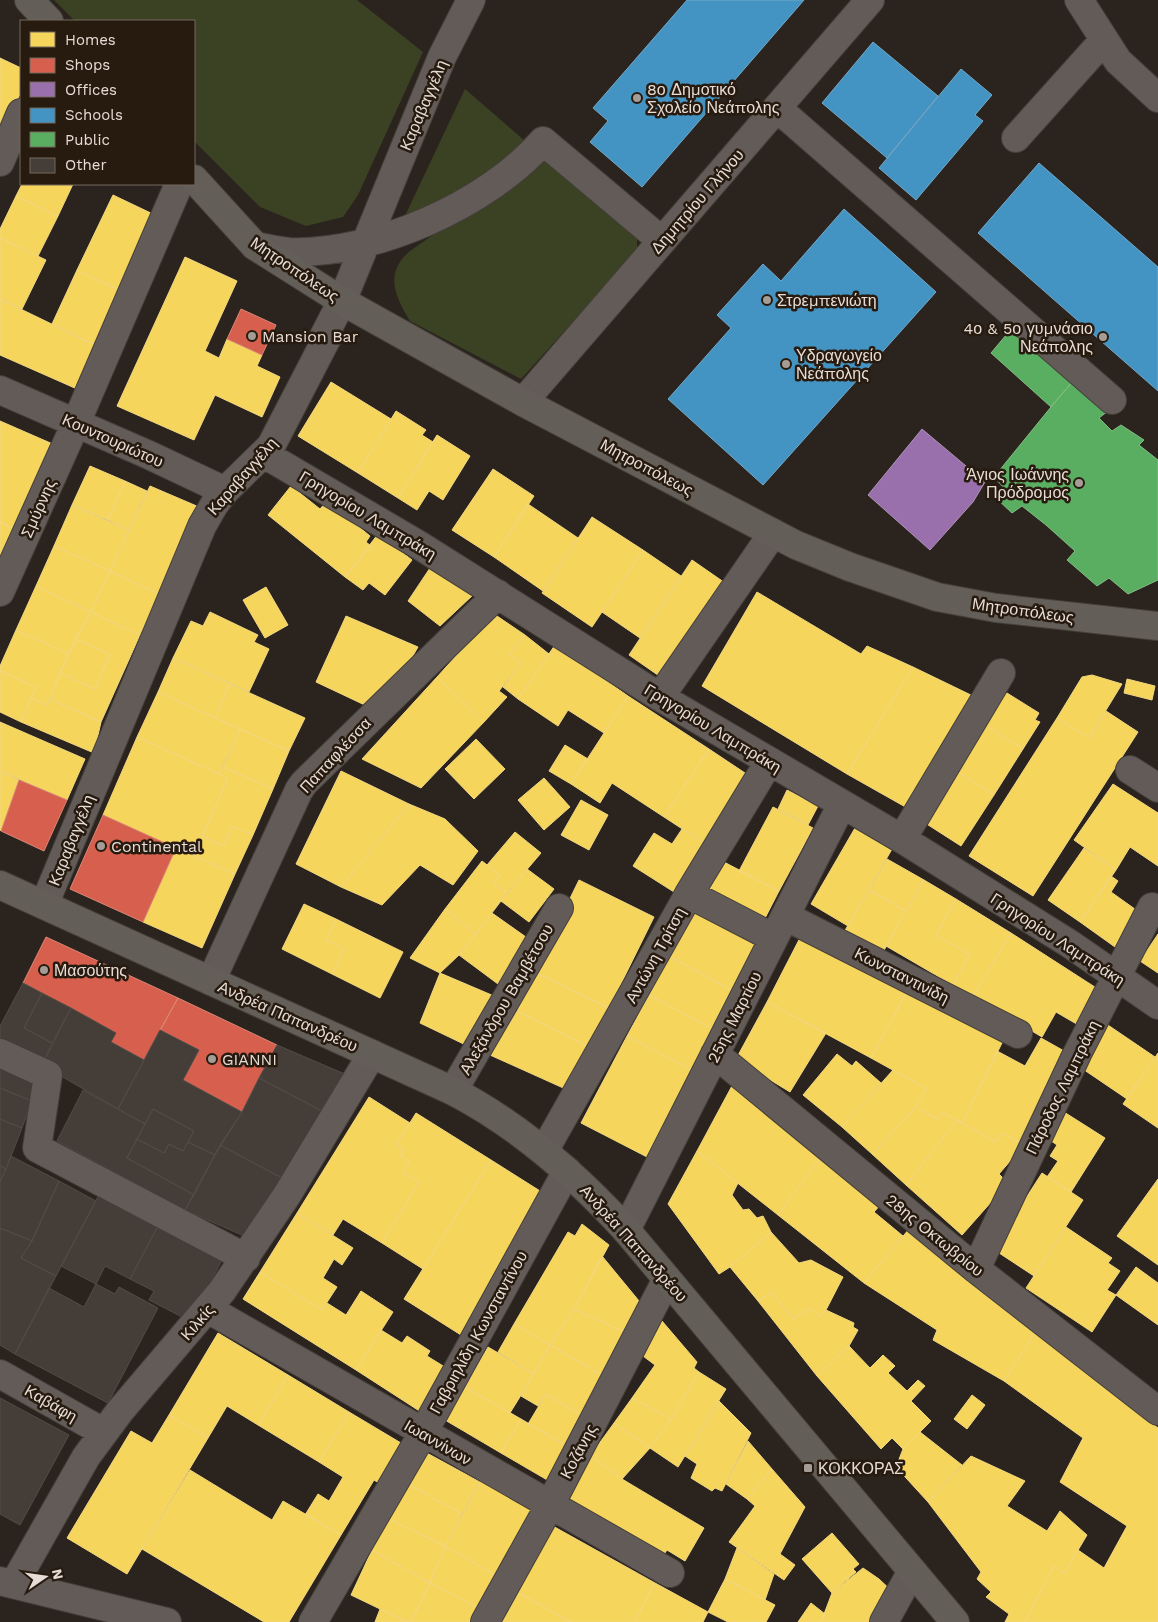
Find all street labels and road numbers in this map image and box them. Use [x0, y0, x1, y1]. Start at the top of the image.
street label: Καραβαγγέλη [396, 57, 451, 153]
street label: Δημητρίου Γλήνου [647, 145, 748, 257]
street label: Μητροπόλεως [247, 233, 343, 306]
street label: Κουντουριώτου [59, 410, 166, 471]
street label: Καραβαγγέλη [204, 434, 281, 519]
street label: Μητροπόλεως [597, 435, 697, 500]
street label: Γρηγορίου Λαμπράκη [296, 467, 440, 564]
street label: Σμύρνης [17, 476, 60, 541]
street label: Μητροπόλεως [971, 594, 1075, 627]
street label: Γρηγορίου Λαμπράκη [641, 680, 785, 777]
street label: Παπαφλέσσα [296, 714, 375, 797]
street label: Καραβαγγέλη [45, 792, 98, 889]
street label: Γρηγορίου Λαμπράκη [987, 889, 1128, 990]
street label: Αντώνη Τρίτση [621, 904, 690, 1006]
street label: Αλεξάνδρου Βαμβέτσου [456, 921, 557, 1078]
street label: Κωνσταντινίδη [851, 944, 952, 1007]
street label: 25ης Μαρτίου [703, 969, 766, 1066]
street label: Ανδρέα Παπανδρέου [215, 977, 361, 1056]
street label: Πάροδος Λαμπράκη [1022, 1017, 1103, 1157]
street label: Ανδρέα Παπανδρέου [576, 1181, 691, 1306]
street label: 28ης Οκτωβρίου [882, 1190, 987, 1280]
street label: Γαβριηλίδη Κωνσταντίνου [426, 1247, 531, 1417]
street label: Κιλκίς [177, 1300, 218, 1344]
street label: Καβάφη [21, 1381, 80, 1426]
street label: Ιωαννίνων [401, 1416, 475, 1469]
street label: Κοζάνης [556, 1420, 601, 1482]

